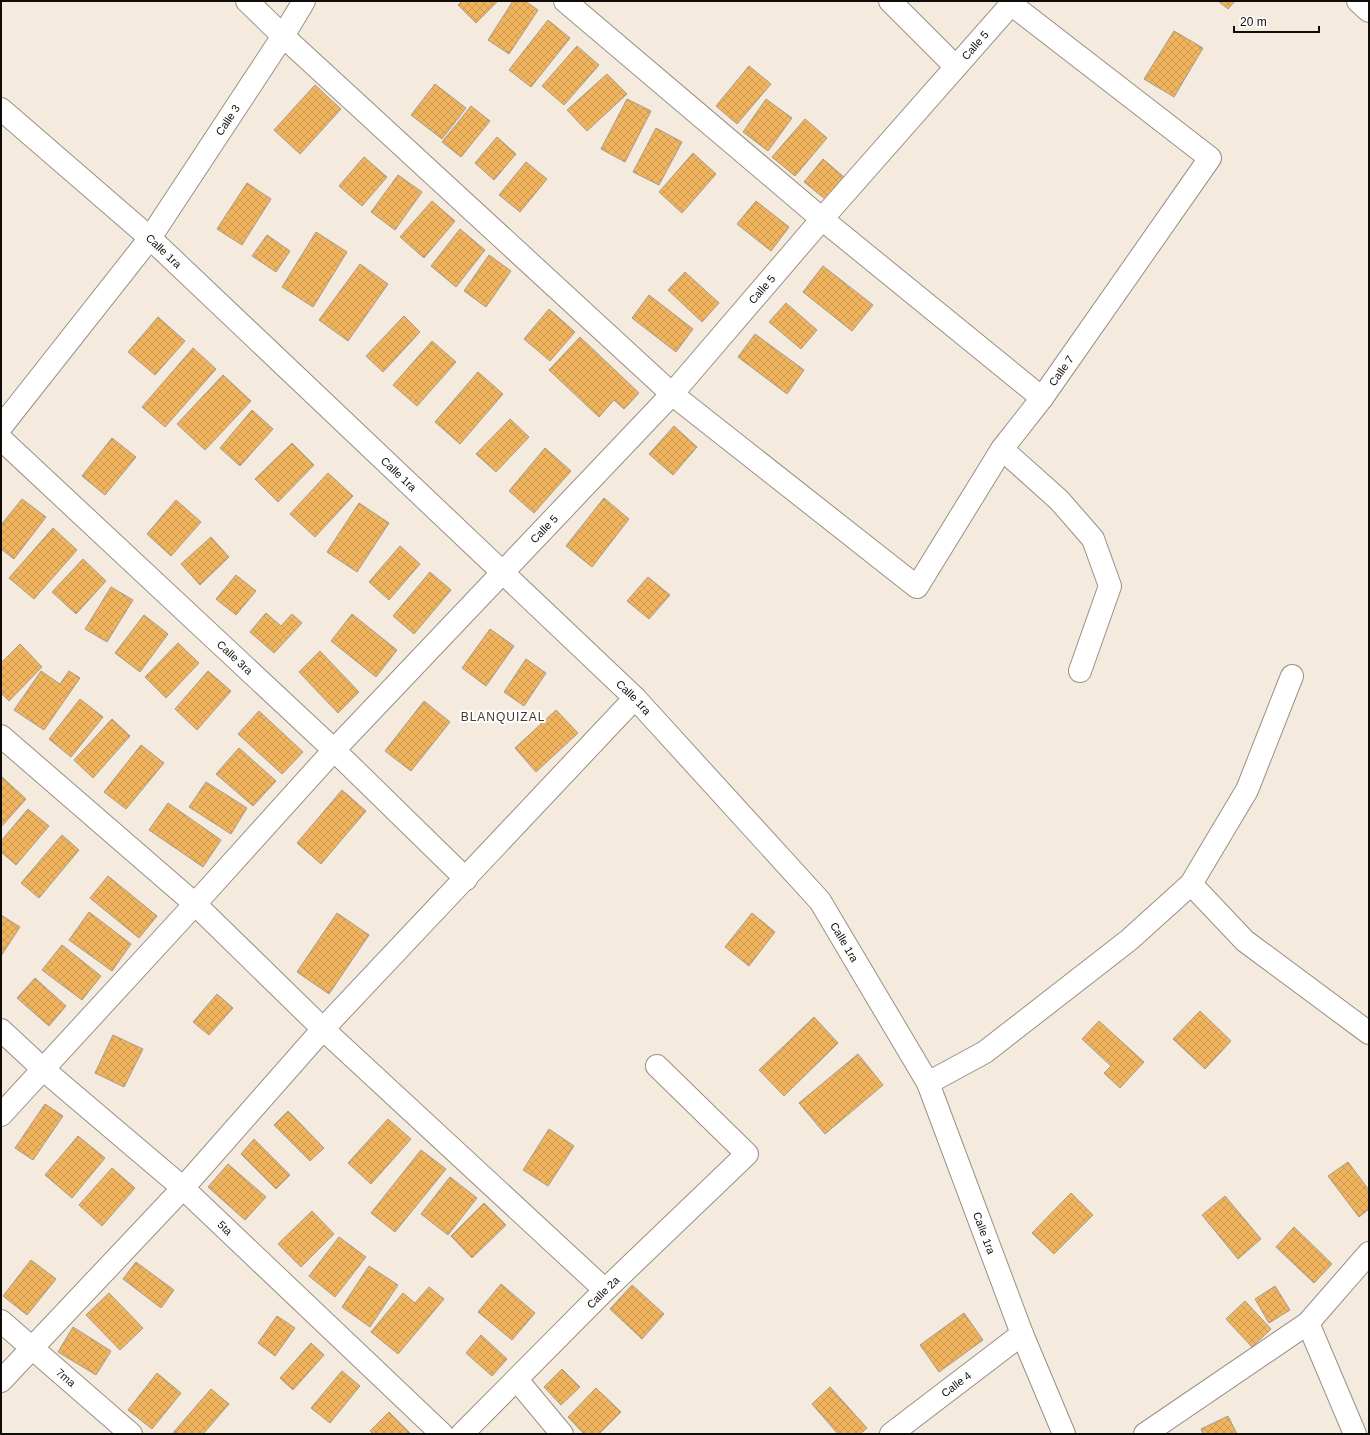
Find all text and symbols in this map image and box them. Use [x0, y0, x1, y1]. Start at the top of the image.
scale bar [1234, 8, 1319, 34]
text: 20 m [1240, 15, 1267, 29]
street label: Calle 5 [959, 28, 991, 62]
street label: Calle 3 [213, 102, 242, 138]
street label: Calle 1ra [144, 231, 184, 271]
street label: Calle 5 [746, 272, 778, 306]
street label: Calle 7 [1046, 353, 1076, 388]
street label: Calle 1ra [379, 454, 420, 494]
street label: Calle 5 [528, 512, 560, 545]
street label: Calle 3ra [215, 638, 256, 677]
street label: Calle 1ra [614, 677, 654, 718]
district label: BLANQUIZAL [461, 710, 545, 724]
street label: Calle 1ra [828, 920, 861, 965]
street label: Calle 1ra [971, 1210, 998, 1257]
street label: 5ta [215, 1218, 235, 1238]
street label: Calle 2a [584, 1273, 622, 1311]
street label: 7ma [54, 1366, 79, 1390]
street label: Calle 4 [939, 1369, 973, 1399]

